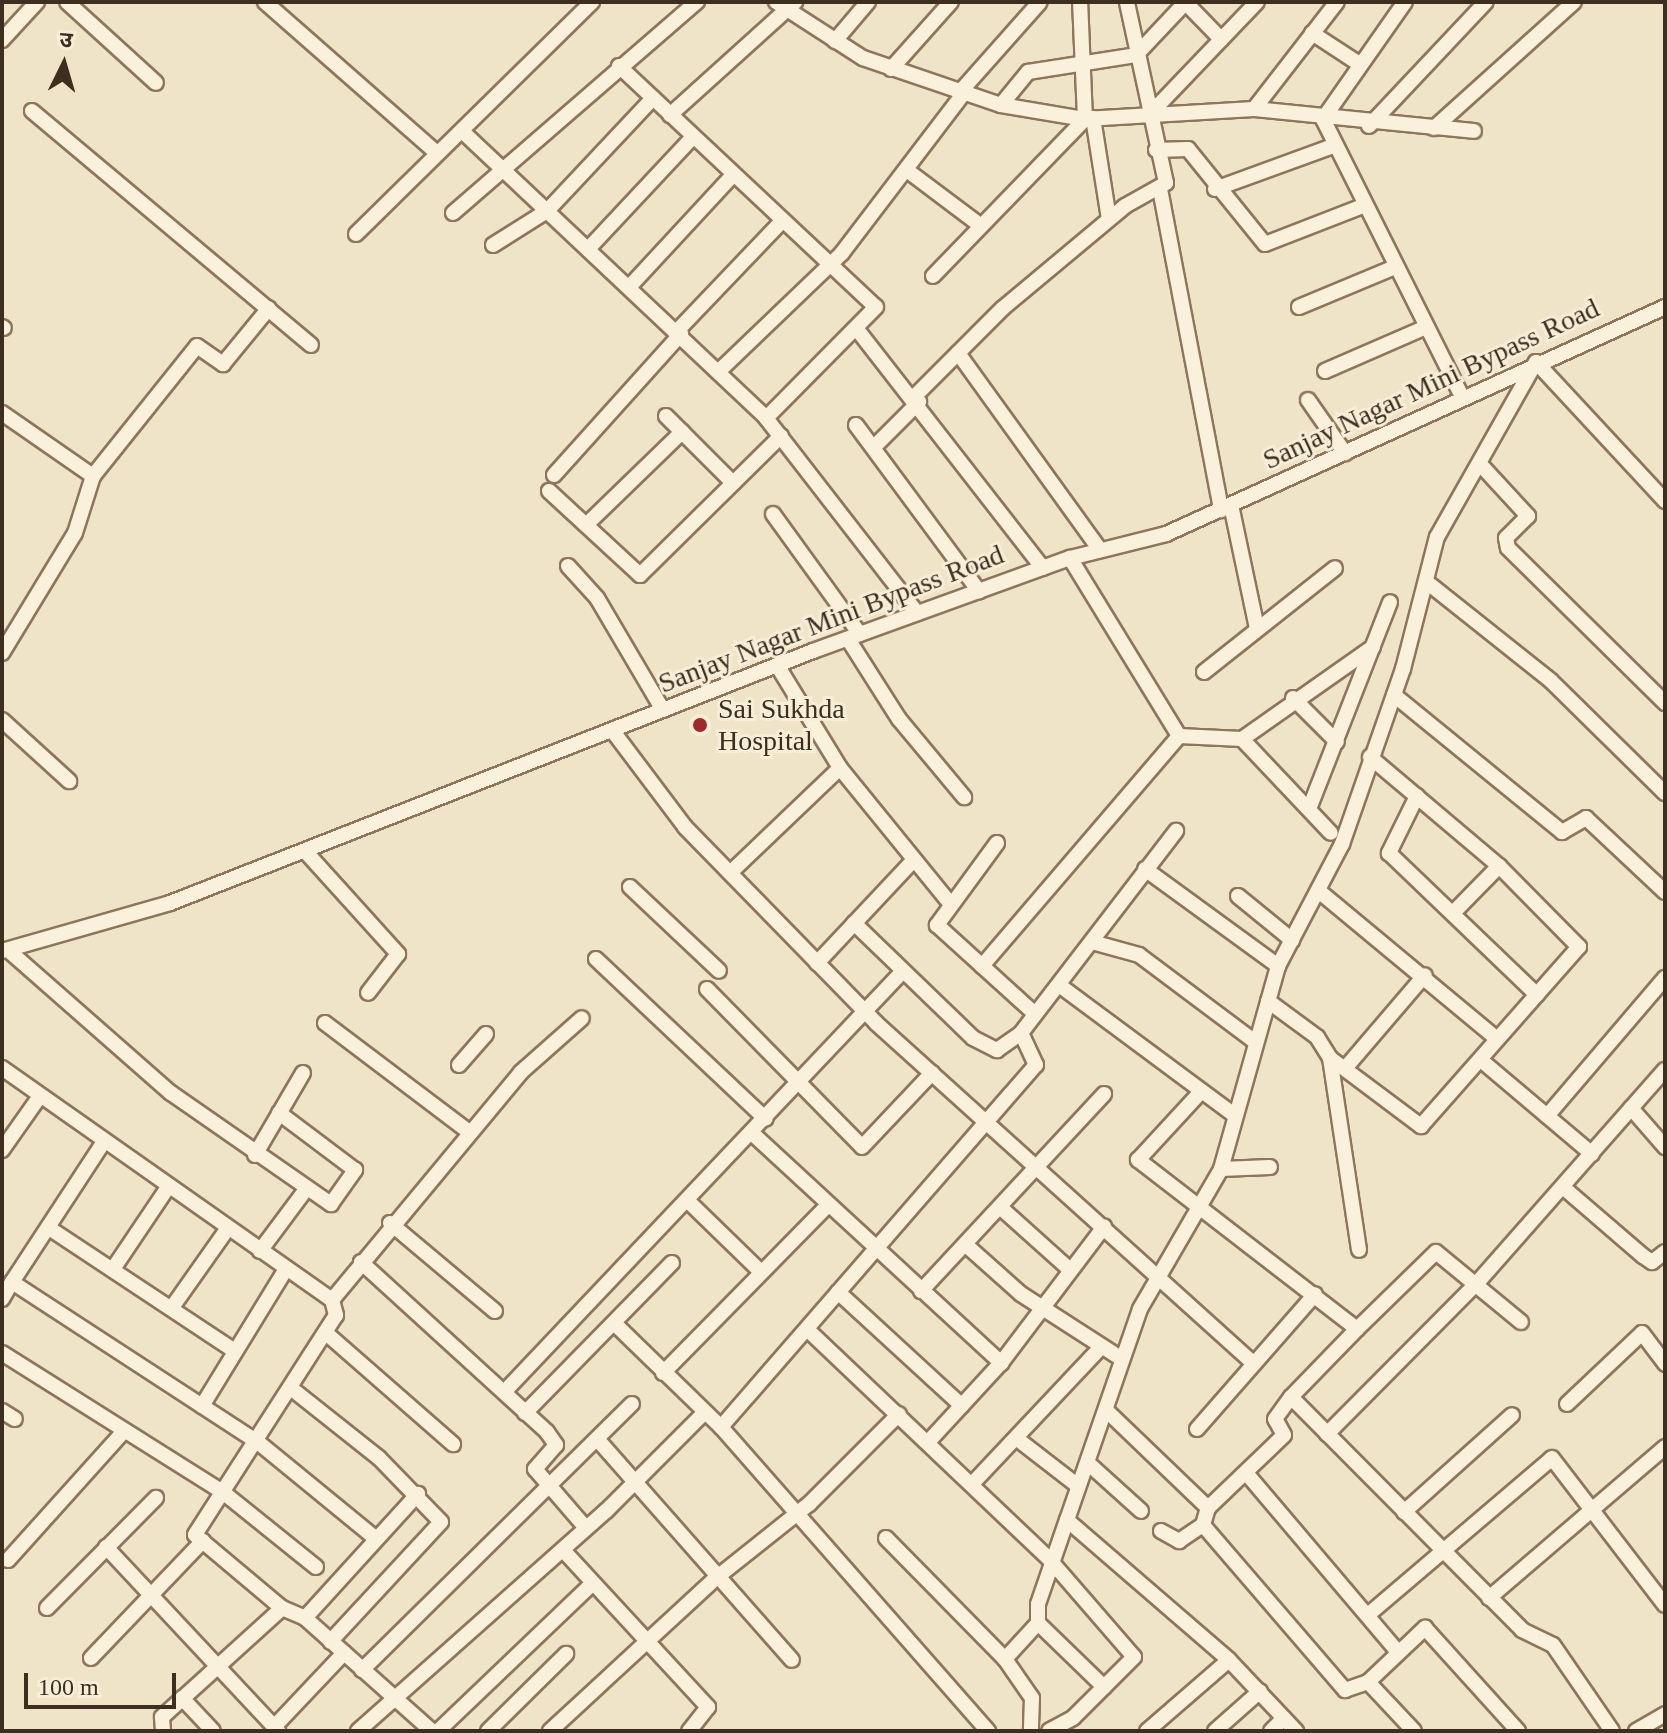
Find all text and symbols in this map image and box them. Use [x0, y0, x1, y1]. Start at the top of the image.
north arrow [24, 24, 104, 104]
text: उ [59, 27, 74, 53]
street label: Sanjay Nagar Mini Bypass Road [1258, 291, 1604, 477]
street label: Sanjay Nagar Mini Bypass Road [654, 538, 1008, 700]
place label: Sai Sukhda Hospital [718, 692, 845, 758]
marker: Sai Sukhda Hospital [689, 714, 711, 736]
scale bar [28, 1657, 180, 1707]
text: 100 m [38, 1674, 99, 1700]

